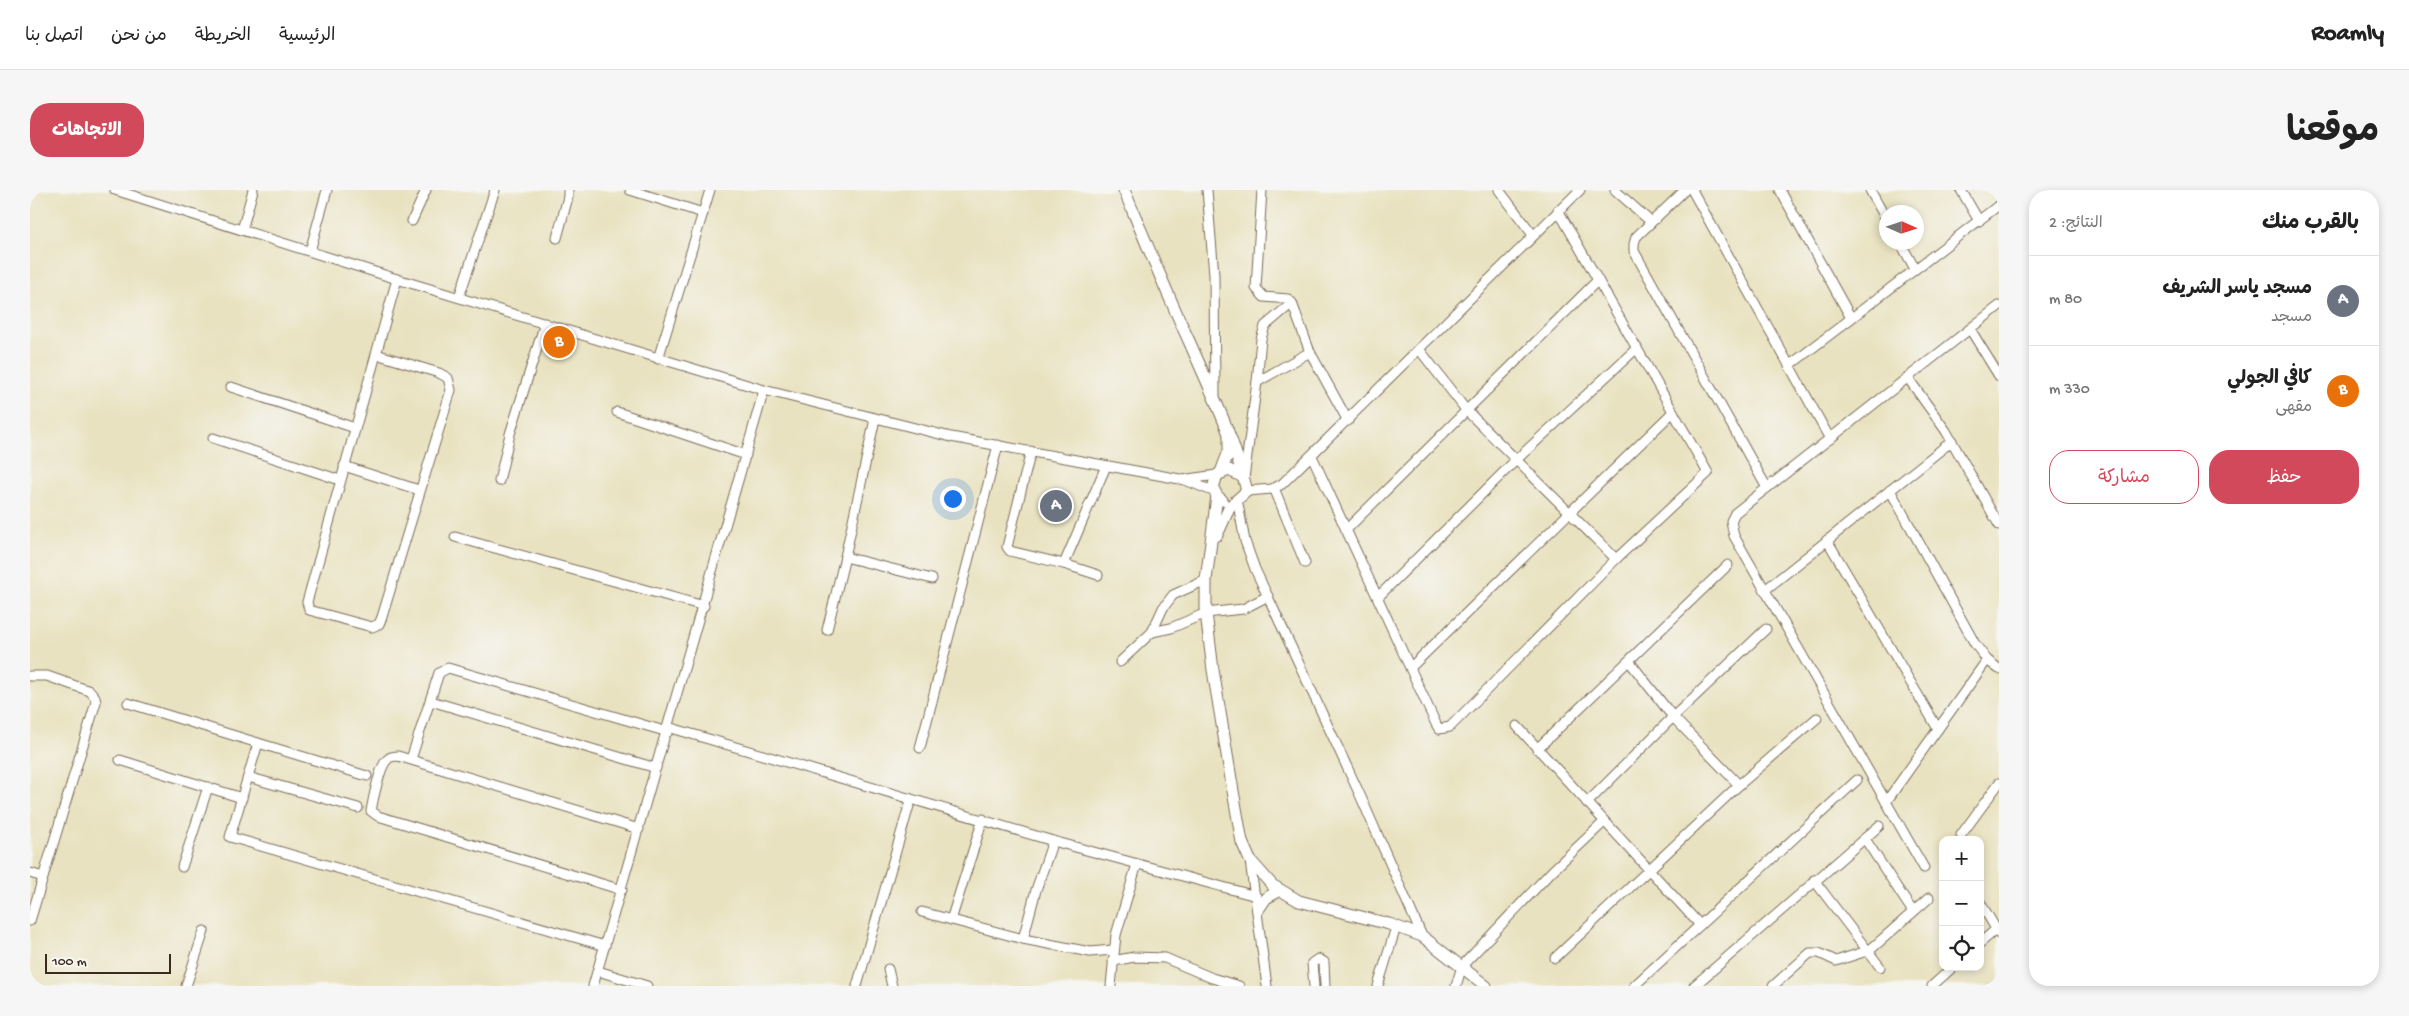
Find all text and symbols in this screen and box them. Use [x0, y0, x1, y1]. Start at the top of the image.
text: Roamly [2312, 20, 2384, 49]
text: اتصل بنا [25, 26, 83, 47]
text: من نحن [111, 26, 167, 47]
text: الخريطة [195, 26, 251, 47]
text: الرئيسية [279, 26, 335, 47]
button: الاتجاهات [30, 103, 144, 157]
text: موقعنا [2286, 113, 2379, 154]
north arrow [1879, 205, 1924, 250]
text: بالقرب منك [2262, 212, 2359, 237]
text: النتائج: 2 [2049, 215, 2103, 234]
text: مسجد ياسر الشريف [2162, 278, 2312, 301]
text: 80 m [2049, 291, 2082, 310]
text: A [2338, 291, 2348, 310]
text: مسجد [2271, 309, 2312, 328]
pin: B [543, 323, 575, 361]
text: كافي الجولي [2227, 368, 2312, 391]
text: 330 m [2049, 381, 2090, 400]
text: B [2339, 381, 2347, 400]
text: مقهى [2275, 399, 2312, 418]
button: مشاركة [2049, 450, 2199, 504]
button: حفظ [2209, 450, 2359, 504]
your location [940, 486, 966, 512]
pin: A [1040, 487, 1072, 525]
map controls [1939, 836, 1984, 971]
button: + [1939, 836, 1984, 881]
button: − [1939, 881, 1984, 926]
button: locate [1939, 926, 1984, 971]
scale bar [45, 951, 171, 974]
text: 100 m [52, 954, 87, 971]

